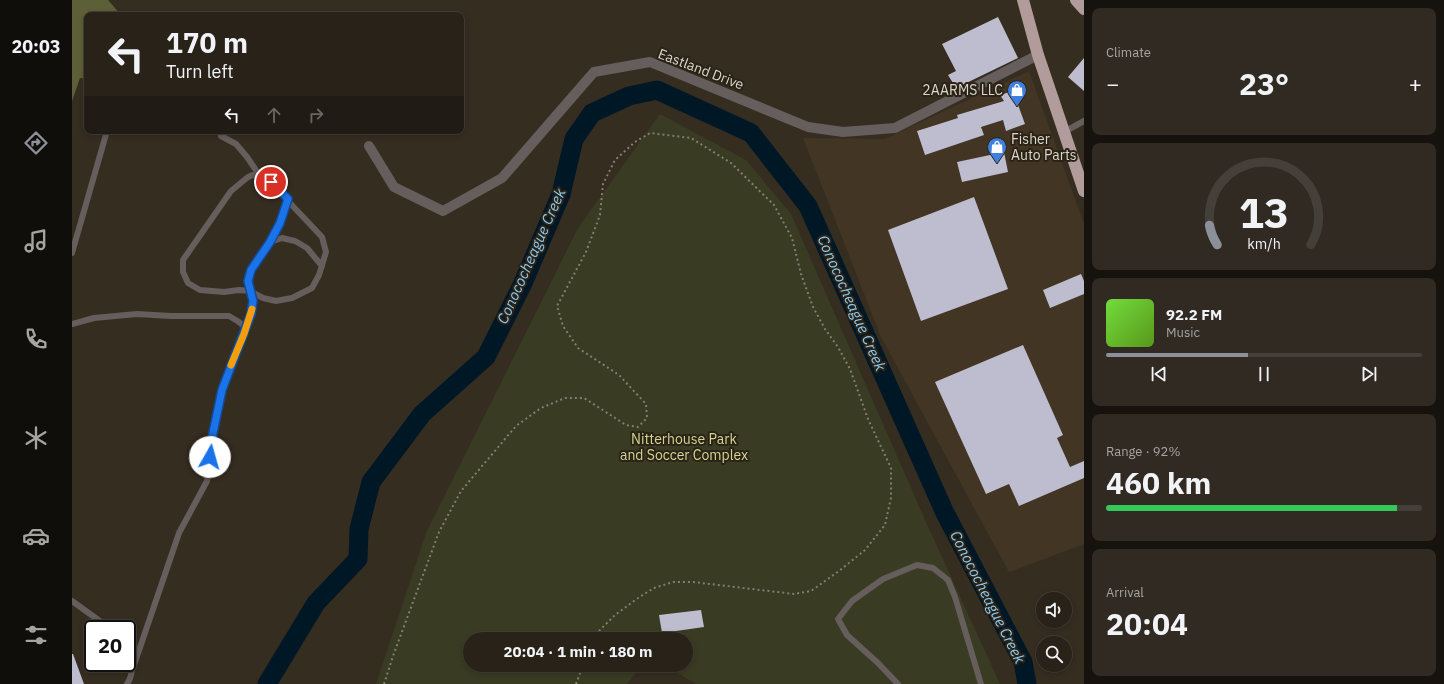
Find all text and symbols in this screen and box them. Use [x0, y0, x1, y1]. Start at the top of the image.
text: 170 m [166, 24, 248, 61]
icon: left [100, 28, 152, 80]
text: 20:03 [11, 35, 61, 58]
street label: Eastland Drive [656, 44, 747, 94]
text: Climate [1106, 44, 1151, 61]
text: Turn left [166, 60, 234, 83]
text: 23° [1239, 64, 1289, 103]
text: − [1106, 69, 1119, 98]
text: + [1409, 69, 1422, 98]
shop icon: 2AARMS LLC [1006, 79, 1028, 107]
place label: 2AARMS LLC [922, 81, 1003, 99]
icon: left [221, 104, 243, 126]
icon: ahead [263, 104, 285, 126]
icon: right [305, 104, 327, 126]
icon: directions [22, 129, 50, 157]
place label: Fisher Auto Parts [1011, 130, 1077, 164]
shop icon: Fisher Auto Parts [986, 136, 1008, 164]
pin [254, 165, 288, 199]
icon: arrive [260, 171, 282, 193]
water label: Conococheague Creek [493, 185, 570, 327]
text: 13 [1239, 185, 1289, 239]
icon: music [22, 227, 50, 255]
water label: Conococheague Creek [814, 232, 891, 374]
text: km/h [1247, 233, 1281, 252]
text: 92.2 FM [1166, 305, 1222, 324]
text: Music [1166, 324, 1200, 341]
icon: phone [22, 325, 50, 353]
icon: previous [1148, 363, 1170, 385]
icon: pause [1253, 363, 1275, 385]
icon: next [1358, 363, 1380, 385]
icon: climate [22, 424, 50, 452]
park label: Nitterhouse Park and Soccer Complex [620, 430, 748, 464]
position arrow [189, 436, 231, 478]
text: Range · 92% [1106, 443, 1180, 460]
text: 460 km [1106, 463, 1211, 502]
icon: car [22, 522, 50, 550]
water label: Conococheague Creek [946, 527, 1030, 667]
text: Arrival [1106, 584, 1144, 601]
map controls [1036, 592, 1072, 672]
button: sound [1036, 592, 1072, 628]
text: 20:04 [1106, 604, 1188, 643]
speed limit sign: 20 [84, 620, 136, 672]
icon: filters [22, 621, 50, 649]
button: search [1036, 636, 1072, 672]
text: 20:04 · 1 min · 180 m [504, 642, 652, 661]

